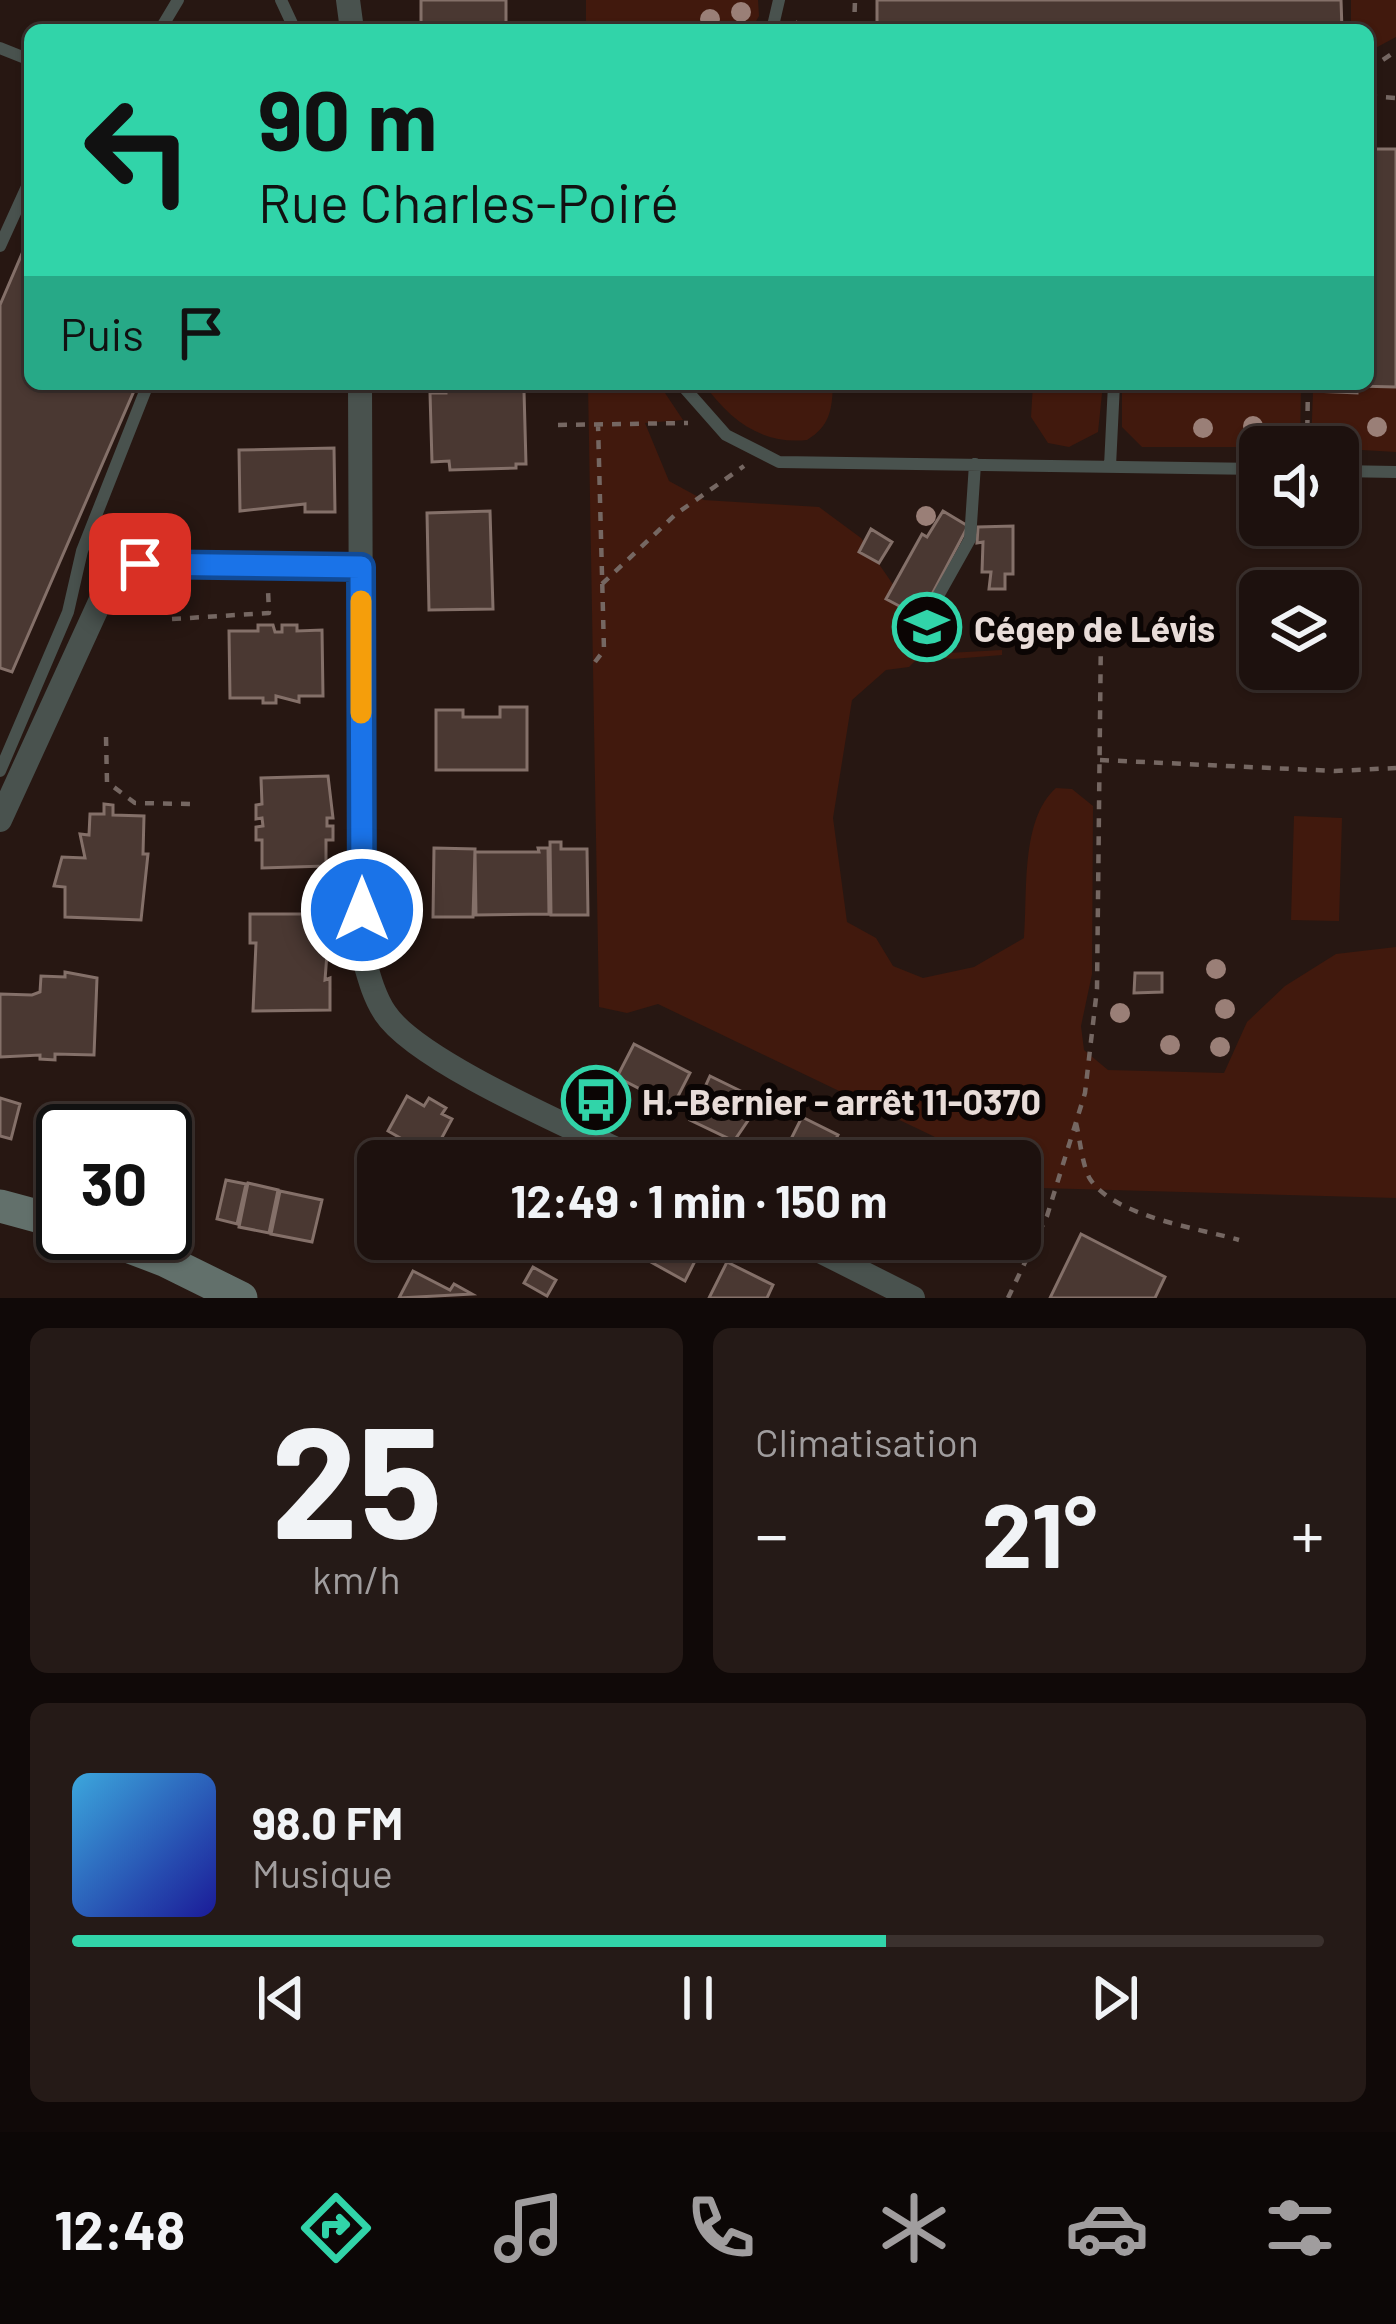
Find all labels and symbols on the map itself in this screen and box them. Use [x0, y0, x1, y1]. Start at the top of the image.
pin [89, 513, 191, 615]
school or university icon: Cégep de Lévis [892, 592, 962, 662]
place label: Cégep de Lévis [974, 606, 1215, 649]
position arrow [299, 847, 425, 973]
bus stop icon: H.-Bernier - arrêt 11-0370 [561, 1065, 631, 1135]
place label: H.-Bernier - arrêt 11-0370 [642, 1079, 1041, 1122]
speed limit sign: 30 [36, 1104, 192, 1260]

